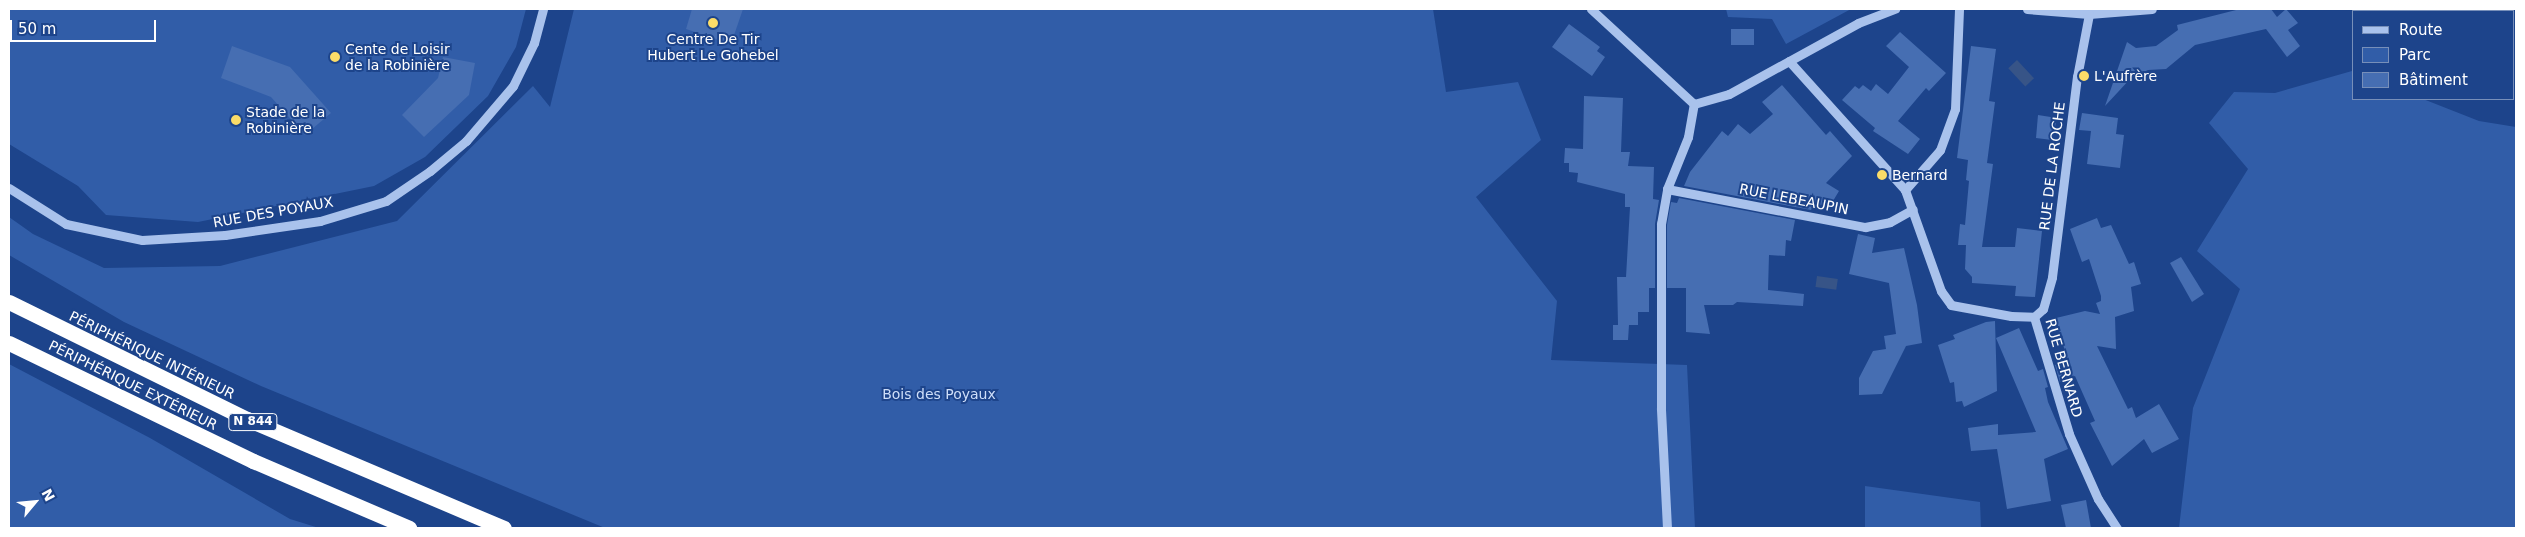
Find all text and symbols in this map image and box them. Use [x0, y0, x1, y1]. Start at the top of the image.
scale bar [12, 10, 159, 42]
legend [2352, 10, 2515, 100]
marker: Centre De Tir Hubert Le Gohebel [707, 17, 719, 29]
text: 50 m [18, 20, 56, 38]
text: Route [2399, 21, 2443, 39]
place label: Centre De Tir Hubert Le Gohebel [647, 31, 779, 64]
place label: Cente de Loisir de la Robinière [345, 41, 450, 74]
text: Parc [2399, 46, 2431, 64]
marker: Cente de Loisir de la Robinière [329, 51, 341, 63]
place label: L'Aufrère [2094, 68, 2157, 84]
marker: L'Aufrère [2078, 70, 2090, 82]
text: Bâtiment [2399, 71, 2468, 89]
street label: RUE DE LA ROCHE [2036, 101, 2068, 231]
place label: Stade de la Robinière [246, 104, 325, 136]
marker: Stade de la Robinière [230, 114, 242, 126]
place label: Bernard [1892, 167, 1948, 183]
marker: Bernard [1876, 169, 1888, 181]
street label: RUE LEBEAUPIN [1738, 180, 1850, 218]
street label: RUE DES POYAUX [212, 193, 334, 231]
street label: PÉRIPHÉRIQUE INTÉRIEUR [67, 308, 237, 402]
street label: RUE BERNARD [2042, 317, 2086, 419]
street label: PÉRIPHÉRIQUE EXTÉRIEUR [46, 337, 220, 433]
park label: Bois des Poyaux [882, 386, 996, 402]
road number: N 844 [228, 412, 278, 432]
north arrow [10, 477, 60, 527]
text: N [38, 486, 58, 504]

